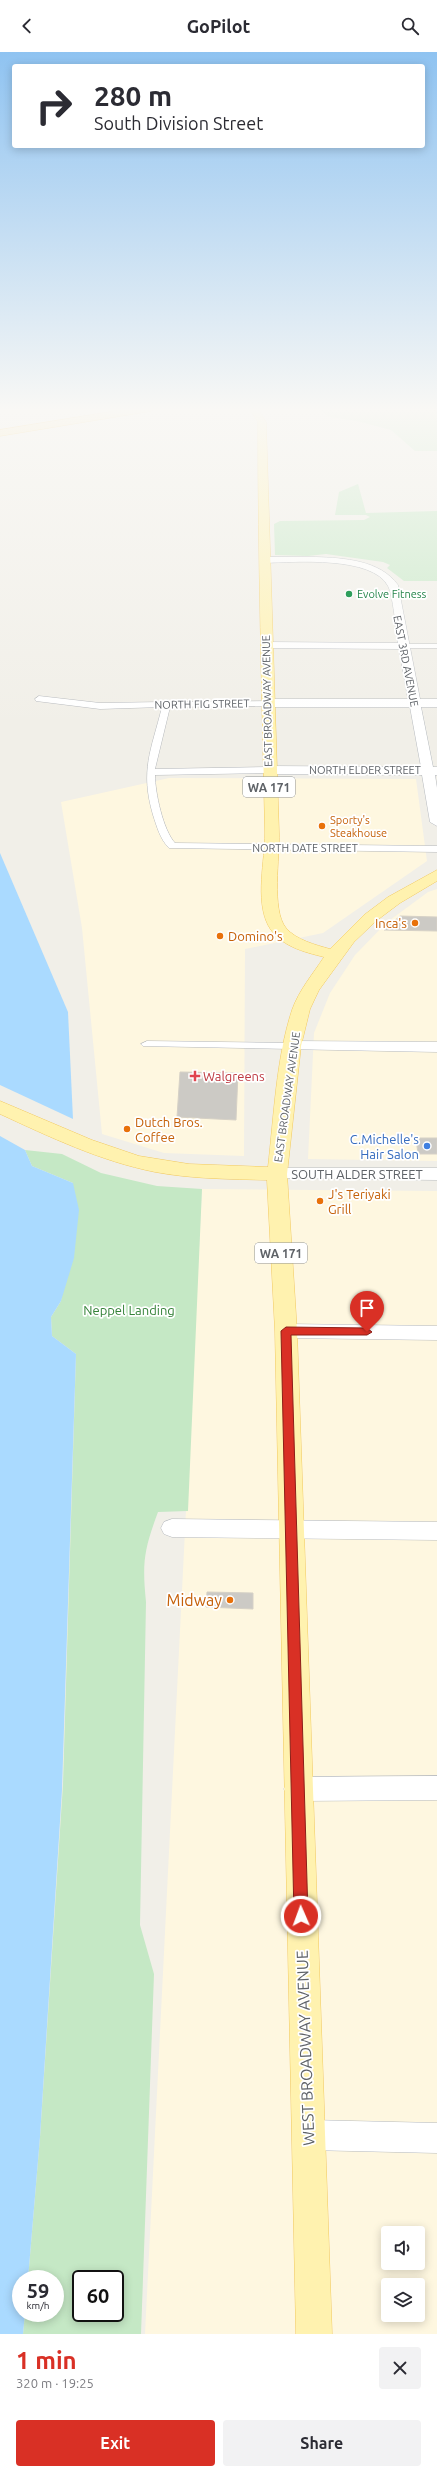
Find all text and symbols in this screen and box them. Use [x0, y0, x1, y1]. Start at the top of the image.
icon: back [16, 15, 38, 37]
icon: search [399, 15, 421, 37]
text: GoPilot [187, 16, 250, 36]
icon: right [28, 80, 80, 132]
text: 280 m [94, 80, 172, 111]
text: South Division Street [94, 113, 263, 133]
place label: Evolve Fitness [357, 588, 427, 600]
marker: Evolve Fitness [344, 589, 354, 599]
street label: EAST 3RD AVENUE [391, 614, 421, 708]
street label: EAST BROADWAY AVENUE [260, 635, 274, 767]
street label: NORTH FIG STREET [154, 697, 250, 711]
street label: NORTH ELDER STREET [309, 764, 421, 776]
road number: WA 171 [243, 777, 295, 797]
place label: Sporty's Steakhouse [330, 814, 387, 839]
marker: Sporty's Steakhouse [317, 821, 327, 831]
street label: NORTH DATE STREET [252, 842, 358, 854]
place label: Inca's [375, 916, 407, 930]
marker: Inca's [410, 918, 420, 928]
place label: Domino's [228, 929, 283, 943]
marker: Domino's [215, 931, 225, 941]
street label: EAST BROADWAY AVENUE [272, 1031, 302, 1163]
place label: Walgreens [203, 1069, 265, 1083]
marker: Walgreens [190, 1071, 200, 1081]
place label: Dutch Bros. Coffee [135, 1115, 203, 1144]
marker: Dutch Bros. Coffee [122, 1124, 132, 1134]
place label: C.Michelle's Hair Salon [350, 1132, 419, 1161]
marker: C.Michelle's Hair Salon [422, 1141, 432, 1151]
street label: SOUTH ALDER STREET [291, 1167, 423, 1181]
place label: J's Teriyaki Grill [328, 1187, 391, 1216]
marker: J's Teriyaki Grill [315, 1196, 325, 1206]
road number: WA 171 [255, 1243, 307, 1263]
pin [350, 1291, 384, 1332]
icon: arrive [356, 1297, 378, 1319]
park label: Neppel Landing [83, 1303, 175, 1317]
place label: Midway [167, 1591, 222, 1609]
marker: Midway [225, 1595, 235, 1605]
position arrow [280, 1895, 322, 1937]
street label: WEST BROADWAY AVENUE [293, 1950, 317, 2146]
map controls [381, 2226, 425, 2322]
button: sound [381, 2226, 425, 2270]
speed limit sign: 60 [72, 2270, 124, 2322]
button: layers [381, 2278, 425, 2322]
text: 59 [27, 2279, 49, 2302]
text: km/h [26, 2300, 50, 2311]
text: 1 min [16, 2347, 77, 2374]
button: close [379, 2347, 421, 2389]
text: 320 m · 19:25 [16, 2376, 94, 2390]
button: Exit [16, 2420, 215, 2466]
button: Share [223, 2420, 421, 2466]

